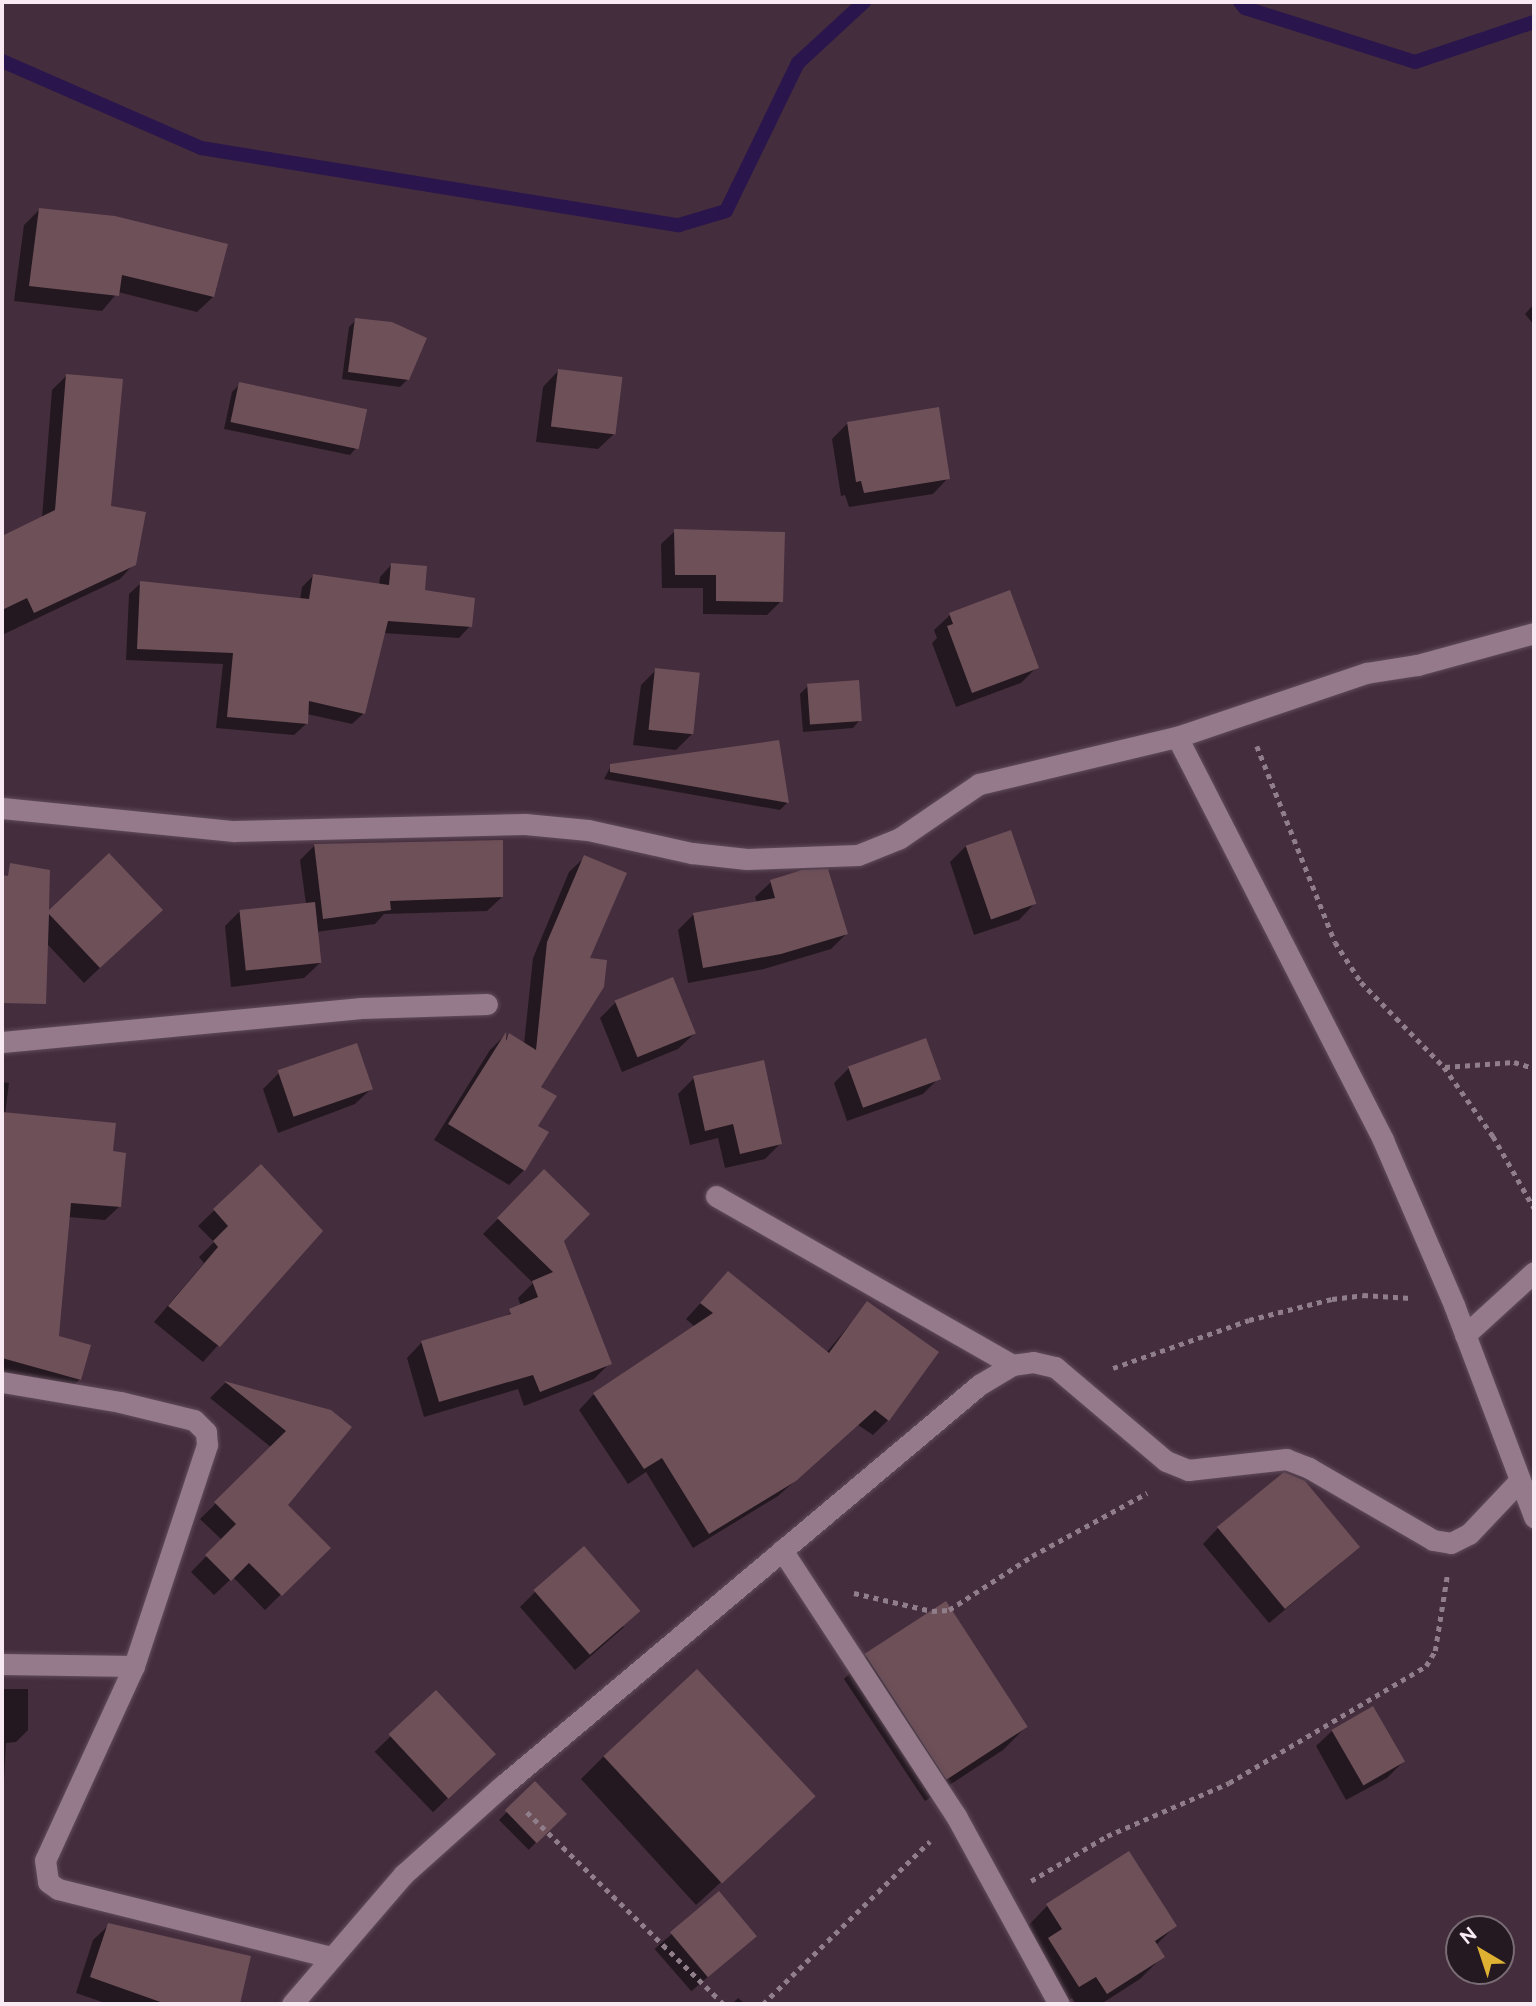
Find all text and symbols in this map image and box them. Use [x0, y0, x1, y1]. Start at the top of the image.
north arrow [1445, 1915, 1515, 1985]
text: N [1455, 1922, 1481, 1948]

